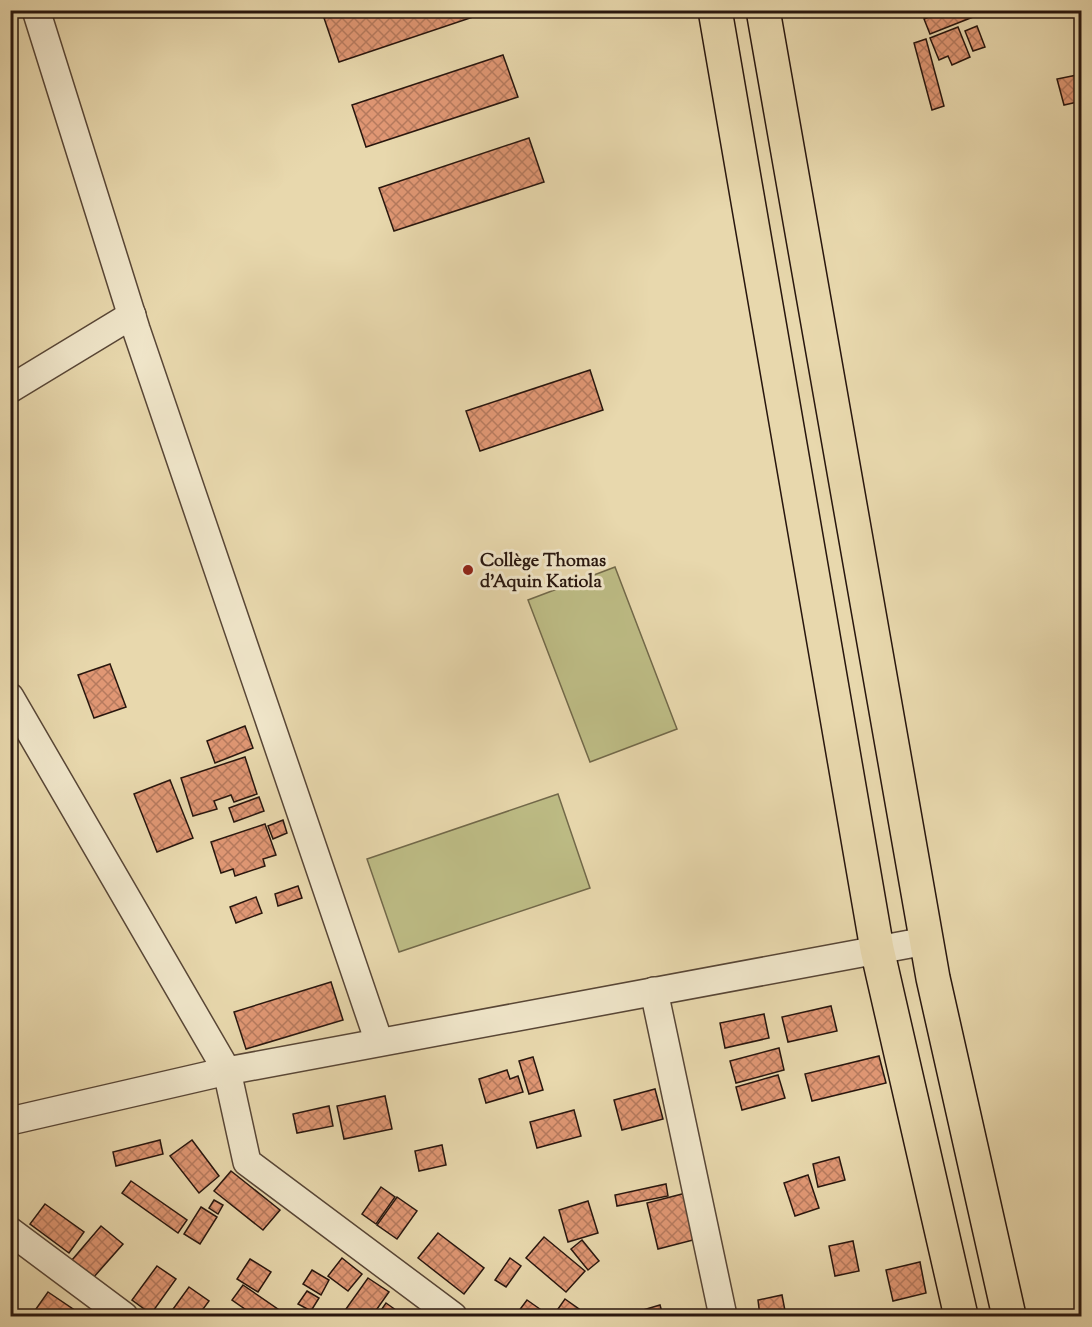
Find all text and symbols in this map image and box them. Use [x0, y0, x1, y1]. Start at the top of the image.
place label: Collège Thomas d'Aquin Katiola [480, 549, 606, 596]
marker: Collège Thomas d'Aquin Katiola [461, 563, 475, 577]

